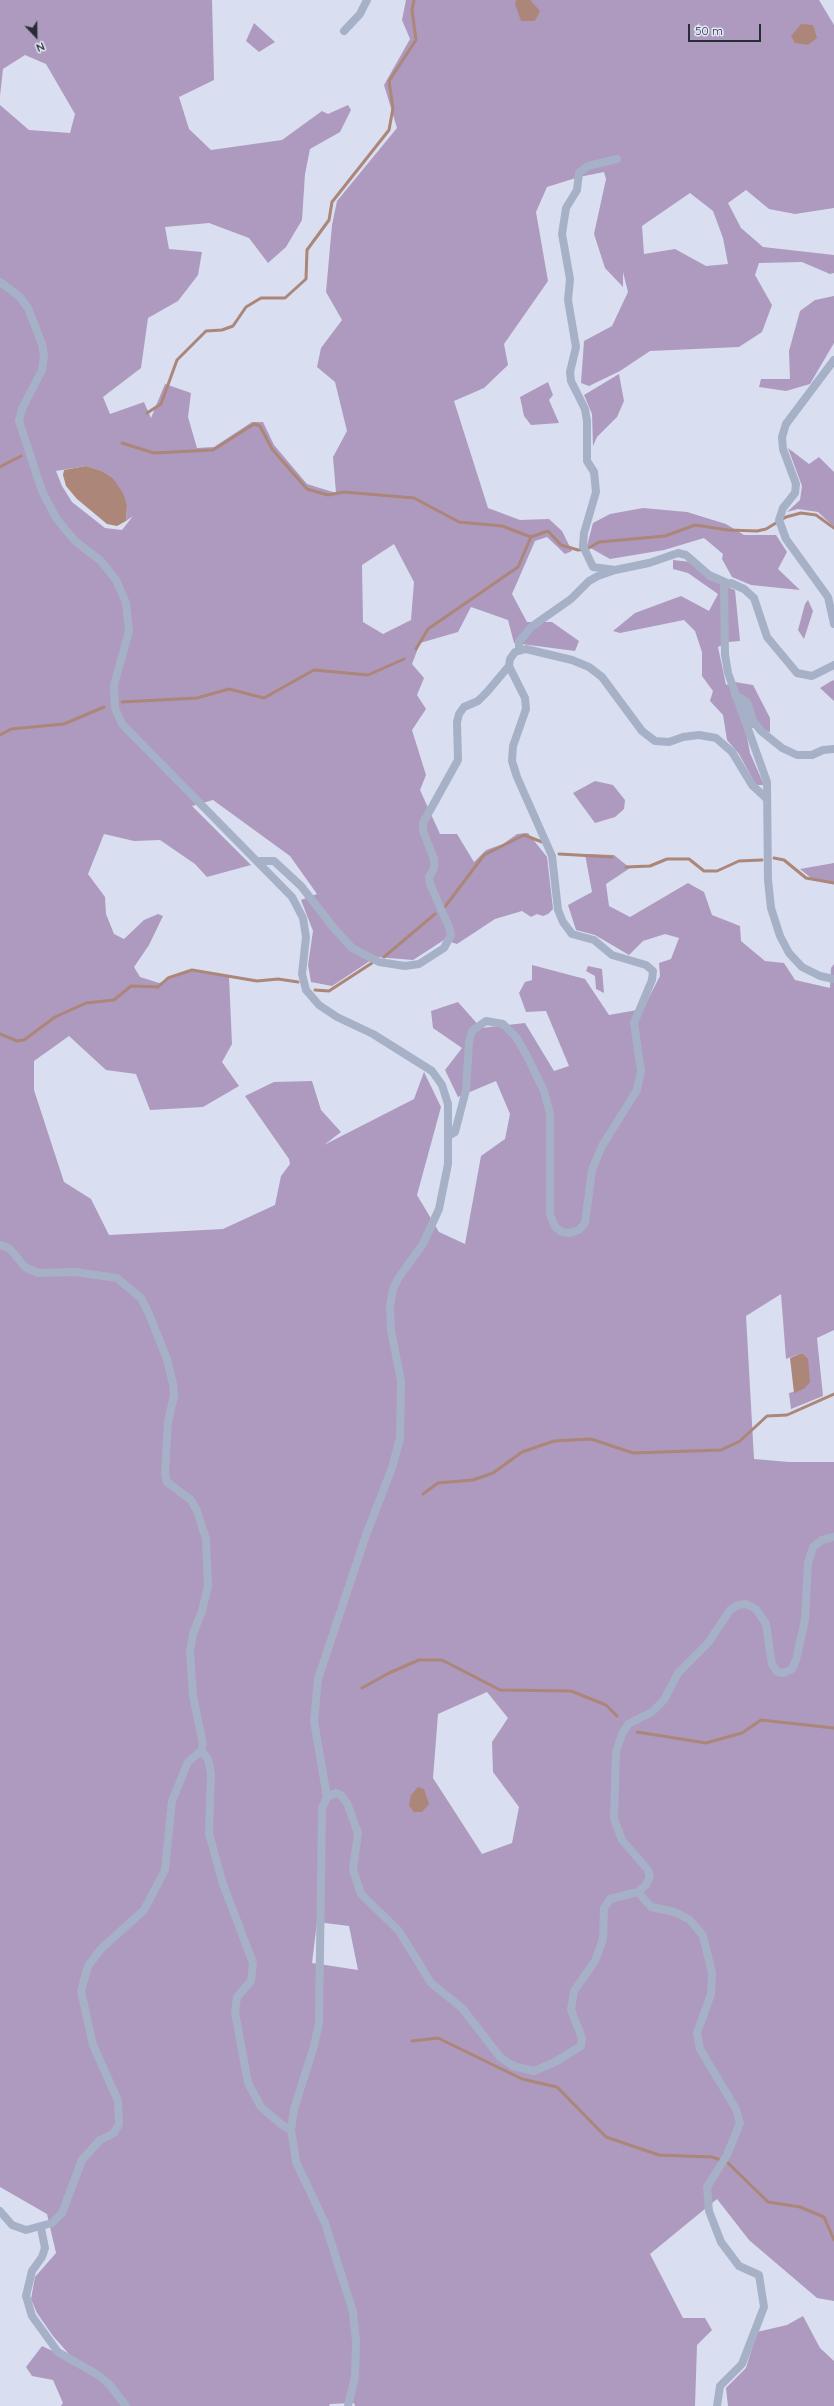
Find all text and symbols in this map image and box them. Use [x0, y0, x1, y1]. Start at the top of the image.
north arrow [16, 16, 56, 56]
scale bar [690, 16, 763, 42]
text: 50 m [695, 23, 723, 38]
text: N [34, 39, 47, 55]

